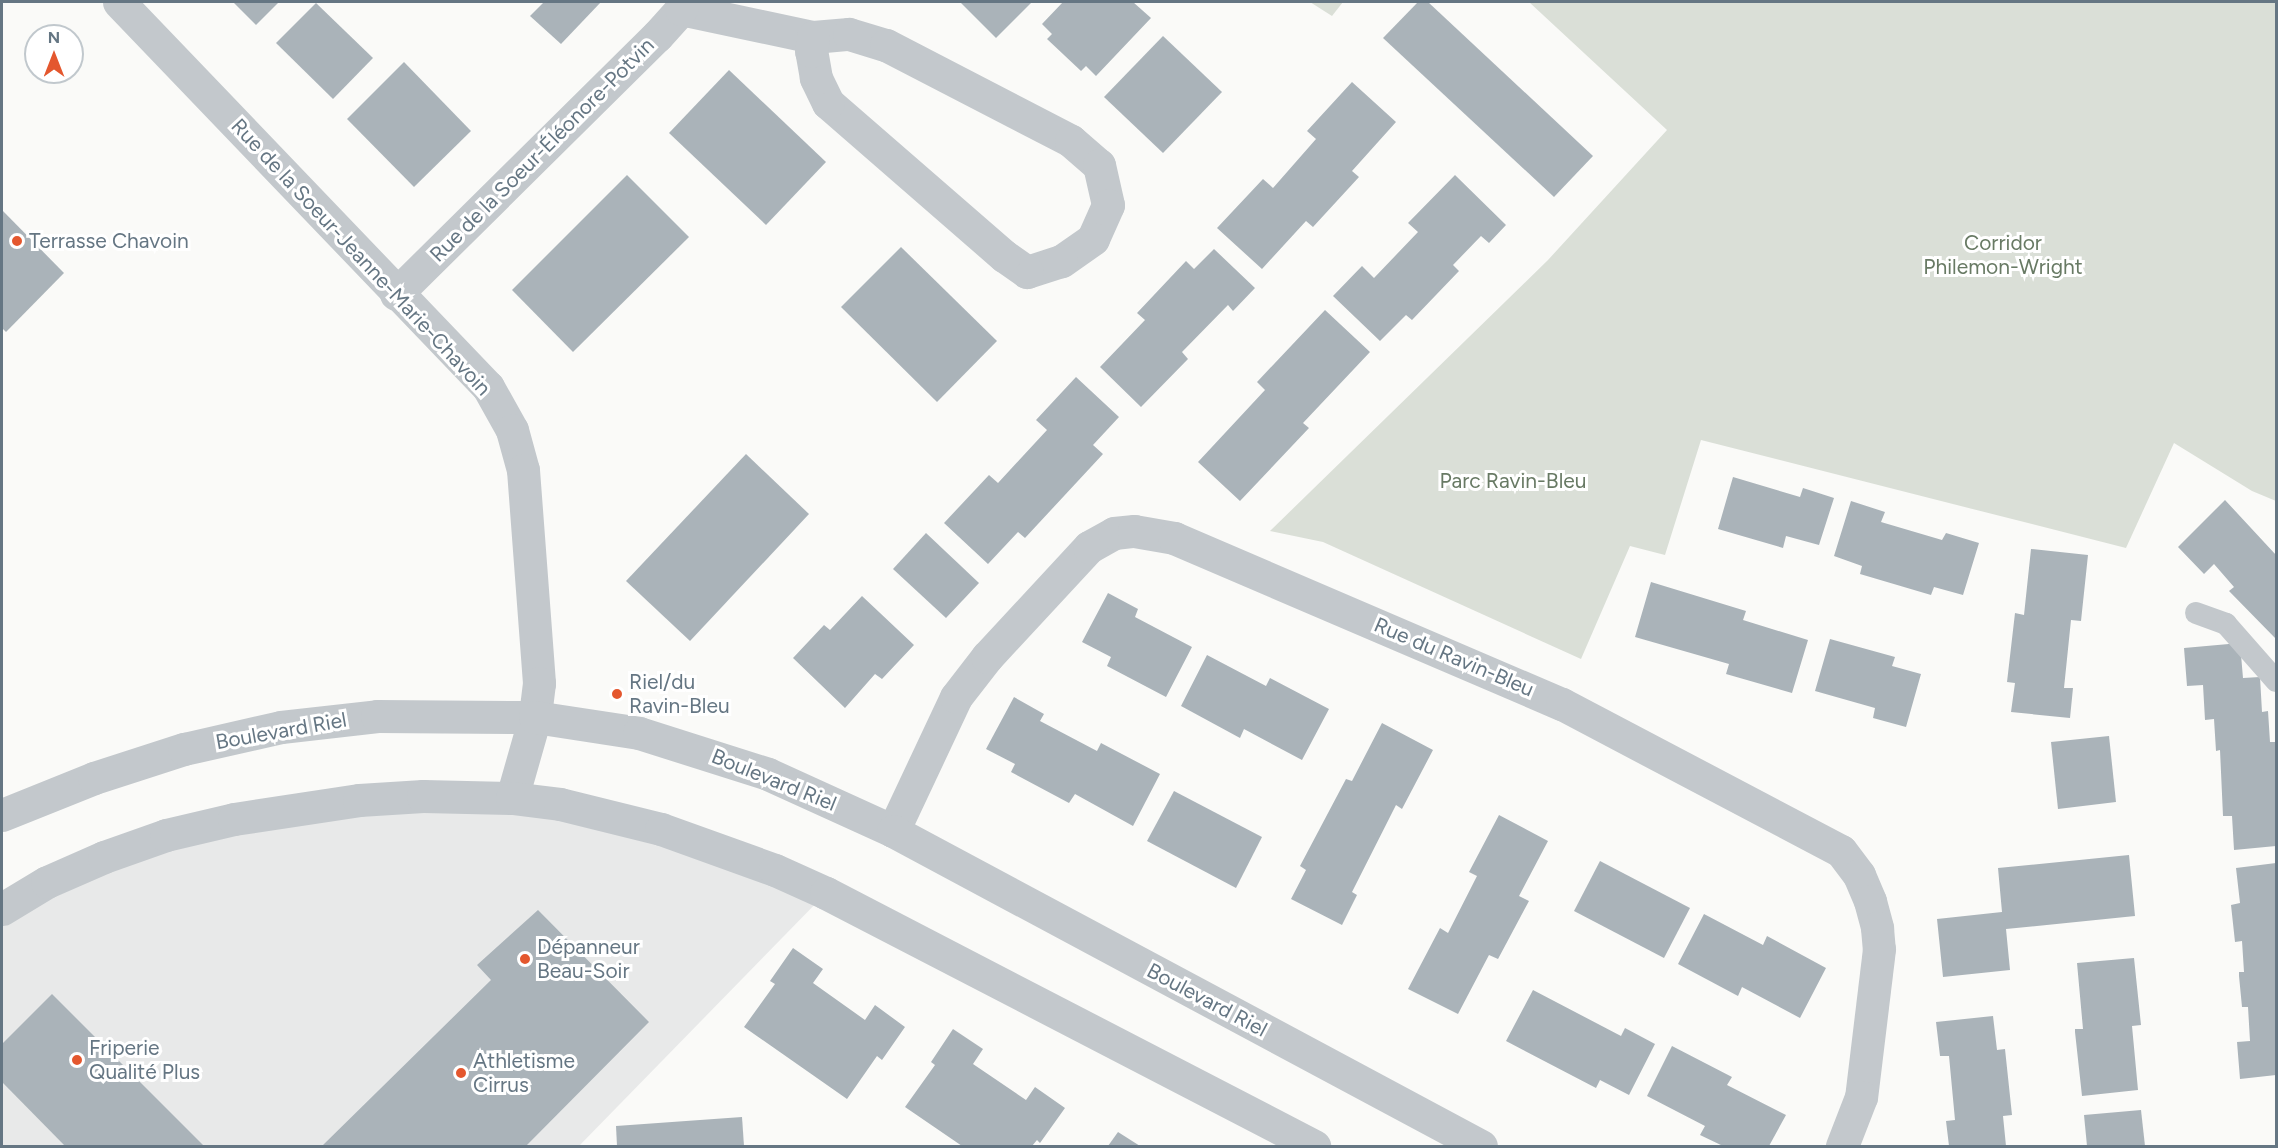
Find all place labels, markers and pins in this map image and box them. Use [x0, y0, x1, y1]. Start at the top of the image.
place label: Terrasse Chavoin [29, 228, 189, 254]
marker: Terrasse Chavoin [10, 234, 24, 248]
place label: Riel/du Ravin-Bleu [629, 669, 730, 719]
marker: Riel/du Ravin-Bleu [610, 687, 624, 701]
place label: Dépanneur Beau-Soir [537, 934, 640, 984]
marker: Dépanneur Beau-Soir [518, 952, 532, 966]
place label: Friperie Qualité Plus [89, 1035, 200, 1085]
place label: Athletisme Cirrus [473, 1048, 575, 1098]
marker: Friperie Qualité Plus [70, 1053, 84, 1067]
marker: Athletisme Cirrus [454, 1066, 468, 1080]

